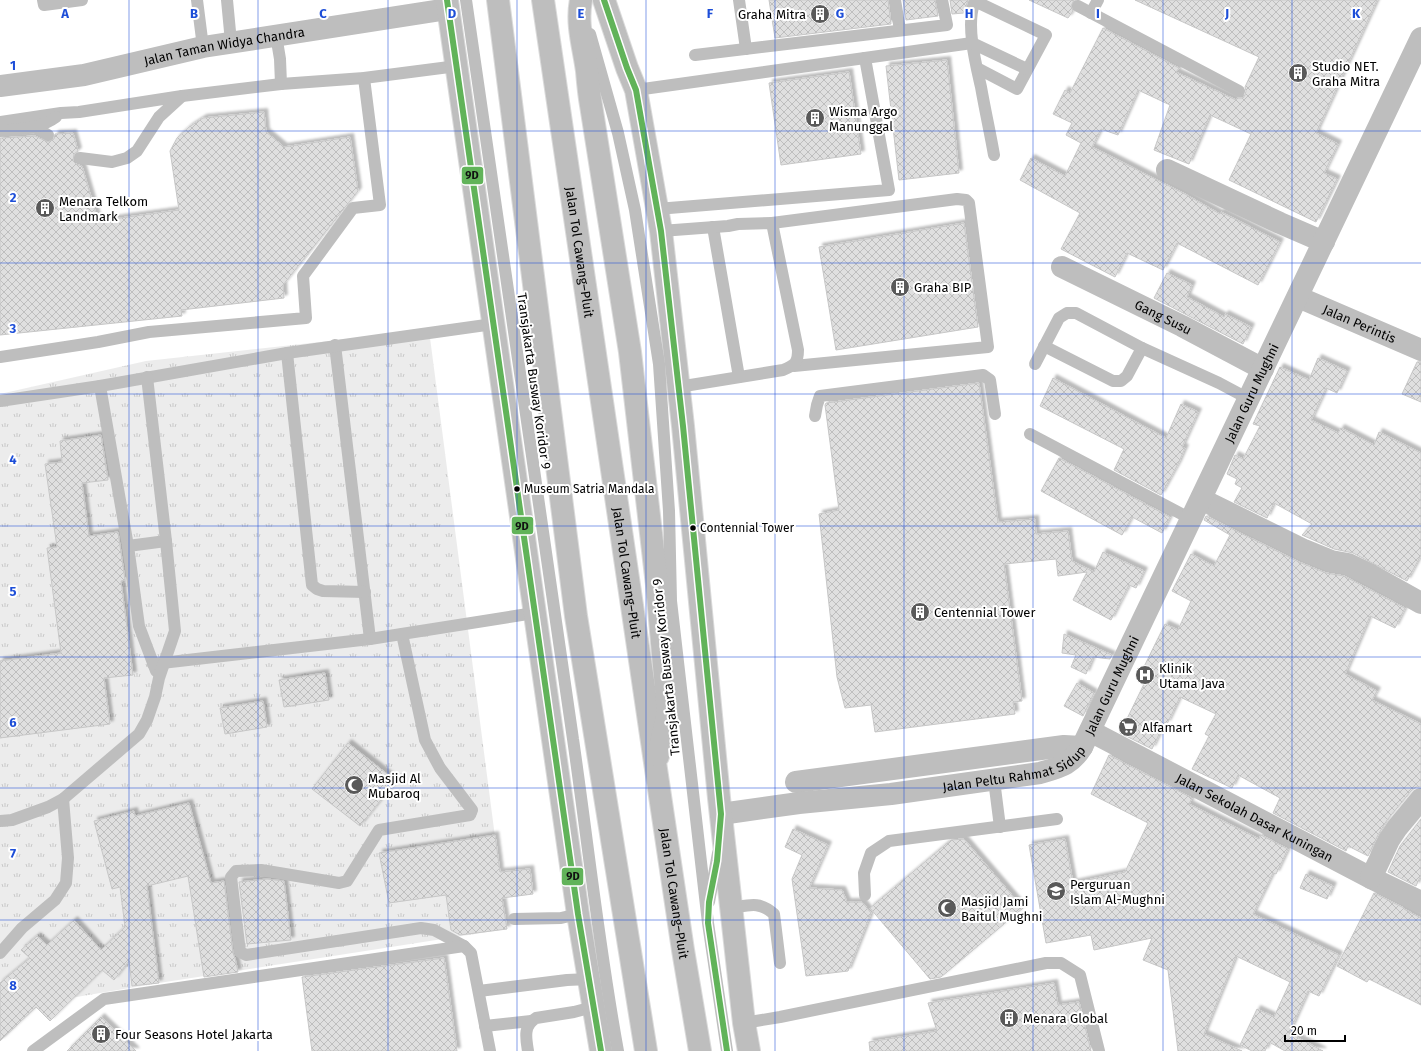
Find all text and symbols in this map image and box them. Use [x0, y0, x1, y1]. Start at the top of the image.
building icon: Graha Mitra [809, 3, 831, 25]
text: A [60, 6, 69, 21]
text: B [190, 6, 198, 21]
text: C [319, 6, 327, 21]
text: D [448, 6, 457, 21]
text: E [578, 6, 585, 21]
text: F [707, 6, 714, 21]
text: G [836, 6, 844, 21]
text: H [965, 6, 973, 21]
text: I [1096, 6, 1100, 21]
text: J [1224, 6, 1229, 21]
text: K [1352, 6, 1361, 21]
place label: Graha Mitra [738, 7, 806, 22]
street label: Jalan Taman Widya Chandra [142, 24, 306, 68]
text: 1 [10, 58, 16, 73]
place label: Studio NET. Graha Mitra [1312, 59, 1380, 89]
building icon: Studio NET. Graha Mitra [1287, 62, 1309, 84]
place label: Wisma Argo Manunggal [829, 104, 898, 134]
building icon: Wisma Argo Manunggal [804, 107, 826, 129]
line badge: 9D [461, 166, 484, 185]
text: 9D [465, 169, 479, 182]
street label: Jalan Tol Cawang–Pluit [563, 186, 597, 319]
text: 2 [10, 190, 17, 205]
place label: Menara Telkom Landmark [59, 194, 148, 224]
building icon: Menara Telkom Landmark [34, 197, 56, 219]
building icon: Graha BIP [889, 276, 911, 298]
place label: Graha BIP [914, 280, 972, 295]
street label: Transjakarta Busway Koridor 9 [514, 292, 554, 470]
street label: Gang Susu [1133, 297, 1194, 337]
street label: Jalan Perintis [1321, 301, 1398, 346]
text: 3 [9, 321, 17, 336]
street label: Jalan Guru Mughni [1221, 341, 1281, 445]
text: 4 [9, 452, 17, 467]
place label: Museum Satria Mandala [524, 482, 655, 496]
marker: Museum Satria Mandala [512, 484, 522, 494]
street label: Jalan Tol Cawang–Pluit [610, 506, 644, 640]
line badge: 9D [511, 516, 534, 535]
text: 9D [515, 520, 529, 533]
place label: Contennial Tower [700, 521, 794, 535]
marker: Contennial Tower [688, 523, 698, 533]
street label: Transjakarta Busway Koridor 9 [649, 578, 683, 756]
text: 5 [10, 584, 17, 599]
building icon: Centennial Tower [909, 601, 931, 623]
place label: Centennial Tower [934, 605, 1035, 620]
street label: Jalan Guru Mughni [1081, 633, 1142, 737]
place label: Klinik Utama Java [1159, 661, 1225, 691]
hospital icon: Klinik Utama Java [1134, 664, 1156, 686]
text: 6 [9, 715, 17, 730]
supermarket icon: Alfamart [1117, 716, 1139, 738]
place label: Alfamart [1142, 720, 1193, 735]
street label: Jalan Peltu Rahmat Sidup [942, 743, 1088, 794]
street label: Jalan Sekolah Dasar Kuningan [1174, 770, 1336, 864]
place label: Masjid Al Mubaroq [368, 771, 421, 801]
mosque icon: Masjid Al Mubaroq [343, 774, 365, 796]
street label: Jalan Tol Cawang–Pluit [657, 827, 692, 960]
text: 7 [10, 846, 16, 861]
line badge: 9D [561, 867, 584, 886]
text: 9D [566, 870, 580, 883]
place label: Perguruan Islam Al-Mughni [1070, 877, 1165, 907]
school or university icon: Perguruan Islam Al-Mughni [1045, 880, 1067, 902]
place label: Masjid Jami Baitul Mughni [961, 894, 1043, 924]
mosque icon: Masjid Jami Baitul Mughni [936, 897, 958, 919]
text: 8 [9, 978, 17, 993]
building icon: Menara Global [998, 1007, 1020, 1029]
place label: Menara Global [1023, 1011, 1108, 1026]
scale bar [1285, 1017, 1345, 1043]
building icon: Four Seasons Hotel Jakarta [90, 1023, 112, 1045]
text: 20 m [1291, 1024, 1317, 1038]
place label: Four Seasons Hotel Jakarta [115, 1027, 273, 1042]

